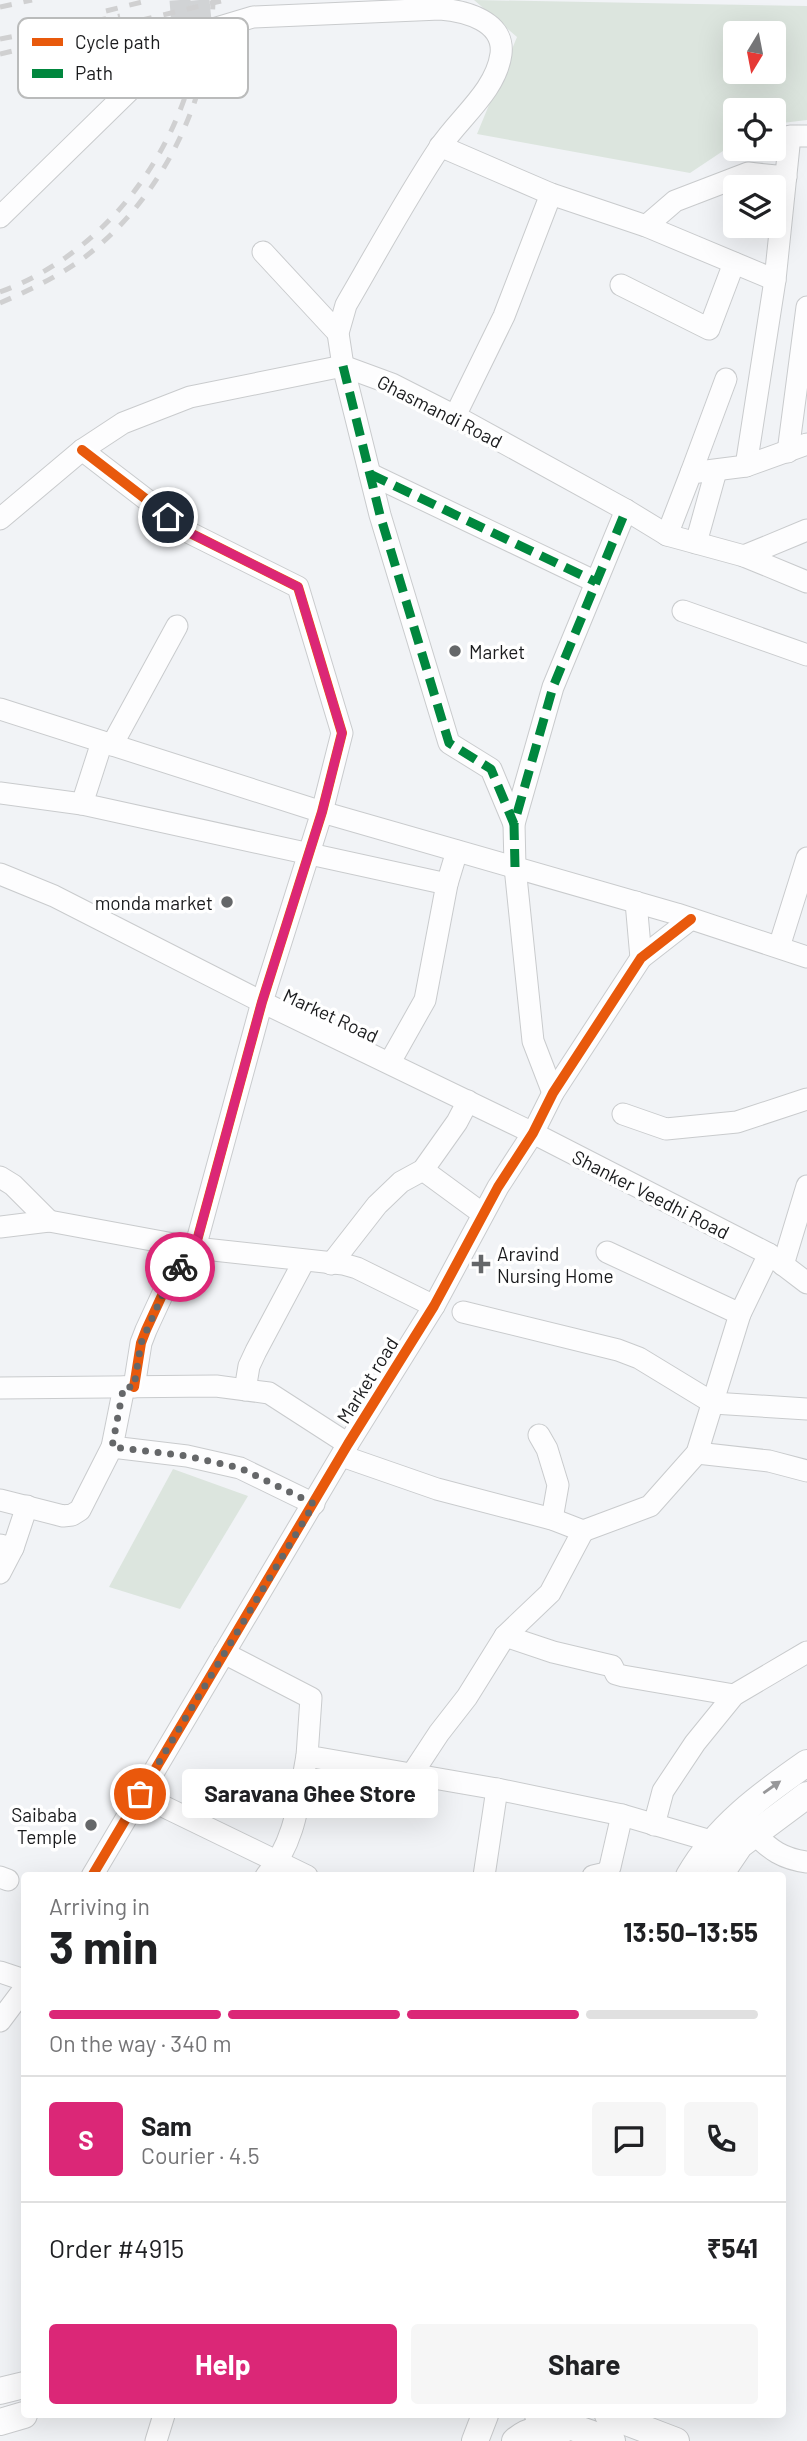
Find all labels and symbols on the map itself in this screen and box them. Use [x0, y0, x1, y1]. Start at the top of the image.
legend [18, 18, 248, 98]
north arrow [723, 21, 786, 84]
text: Cycle path [75, 30, 160, 53]
text: Path [75, 61, 113, 84]
street label: Ghasmandi Road [374, 370, 506, 452]
pin [138, 487, 198, 547]
place label: Market [469, 640, 525, 663]
marker: Market [447, 643, 463, 659]
place label: monda market [95, 891, 213, 914]
marker: monda market [219, 894, 235, 910]
street label: Market Road [280, 983, 382, 1047]
street label: Shanker Veedhi Road [569, 1144, 733, 1244]
courier [145, 1232, 215, 1302]
place label: Aravind Nursing Home [497, 1242, 614, 1287]
marker: Aravind Nursing Home [471, 1254, 491, 1274]
street label: Market road [331, 1333, 403, 1427]
pin [110, 1764, 170, 1824]
callout: Saravana Ghee Store [182, 1770, 438, 1818]
one-way arrow [763, 1780, 781, 1794]
place label: Saibaba Temple [11, 1803, 77, 1848]
marker: Saibaba Temple [83, 1817, 99, 1833]

